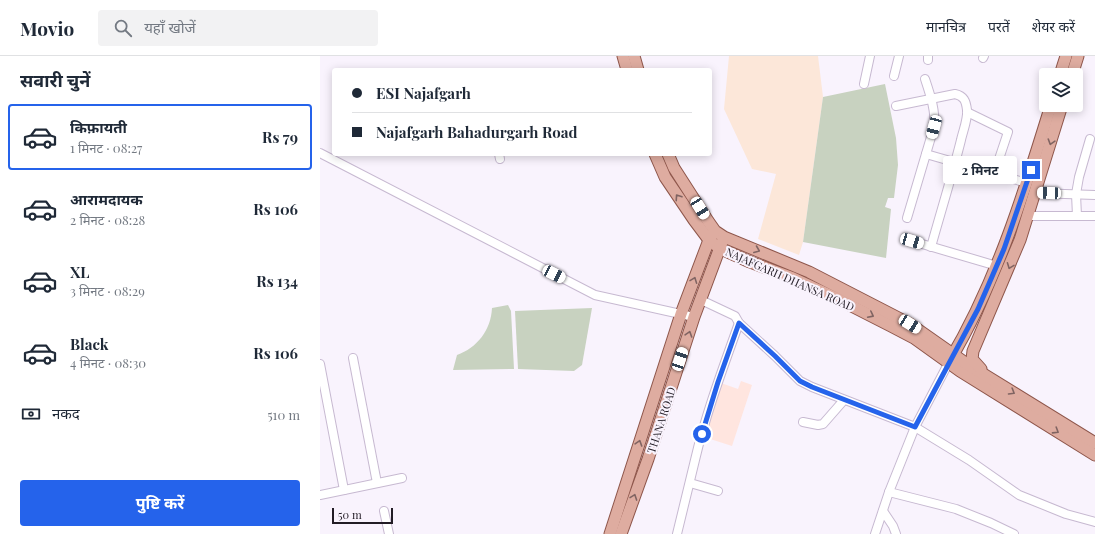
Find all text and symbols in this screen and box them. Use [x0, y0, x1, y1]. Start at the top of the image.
search box [98, 10, 378, 46]
text: Movio [20, 15, 74, 41]
icon: search [112, 17, 134, 39]
text: यहाँ खोजें [144, 17, 196, 37]
text: मानचित्र [926, 17, 966, 36]
text: परतें [988, 17, 1010, 36]
text: शेयर करें [1032, 17, 1075, 36]
text: सवारी चुनें [20, 68, 90, 92]
map controls [1039, 68, 1083, 112]
button: layers [1039, 68, 1083, 112]
text: ESI Najafgarh [376, 83, 471, 103]
car [925, 114, 943, 140]
text: किफ़ायती [70, 117, 127, 137]
icon: car [22, 119, 58, 155]
text: Najafgarh Bahadurgarh Road [376, 122, 578, 142]
text: Rs 79 [262, 127, 298, 147]
text: 1 मिनट · 08:27 [70, 139, 142, 156]
one-way arrow [1047, 139, 1056, 146]
callout: 2 मिनट [943, 156, 1017, 184]
text: 2 मिनट [962, 161, 998, 178]
route end [1022, 161, 1040, 179]
car [1037, 187, 1061, 199]
text: आरामदायक [70, 189, 143, 209]
icon: car [22, 191, 58, 227]
one-way arrow [675, 194, 683, 201]
car [689, 195, 711, 221]
text: Rs 106 [253, 199, 298, 219]
text: 2 मिनट · 08:28 [70, 211, 145, 228]
car [899, 232, 925, 250]
street label: NAJAFGARH DHANSA ROAD [723, 244, 857, 314]
one-way arrow [753, 246, 760, 254]
text: XL [70, 262, 90, 282]
one-way arrow [1006, 262, 1014, 269]
icon: car [22, 263, 58, 299]
car [541, 263, 567, 285]
text: Rs 134 [256, 271, 298, 291]
one-way arrow [689, 277, 697, 284]
text: 3 मिनट · 08:29 [70, 282, 145, 299]
one-way arrow [866, 310, 874, 318]
car [897, 313, 923, 335]
one-way arrow [684, 331, 692, 338]
text: Black [70, 334, 109, 354]
icon: car [22, 335, 58, 371]
text: Rs 106 [253, 343, 298, 363]
car [671, 346, 689, 372]
text: 4 मिनट · 08:30 [70, 354, 146, 371]
street label: THANA ROAD [643, 385, 679, 455]
one-way arrow [1008, 387, 1015, 395]
icon: cash [20, 403, 42, 425]
text: नकद [52, 403, 80, 423]
text: 510 m [267, 406, 300, 423]
route start [693, 425, 711, 443]
one-way arrow [1052, 426, 1059, 434]
one-way arrow [634, 440, 643, 447]
button: पुष्टि करें [20, 480, 300, 526]
one-way arrow [630, 494, 638, 501]
scale bar [332, 506, 393, 525]
text: 50 m [338, 507, 362, 522]

